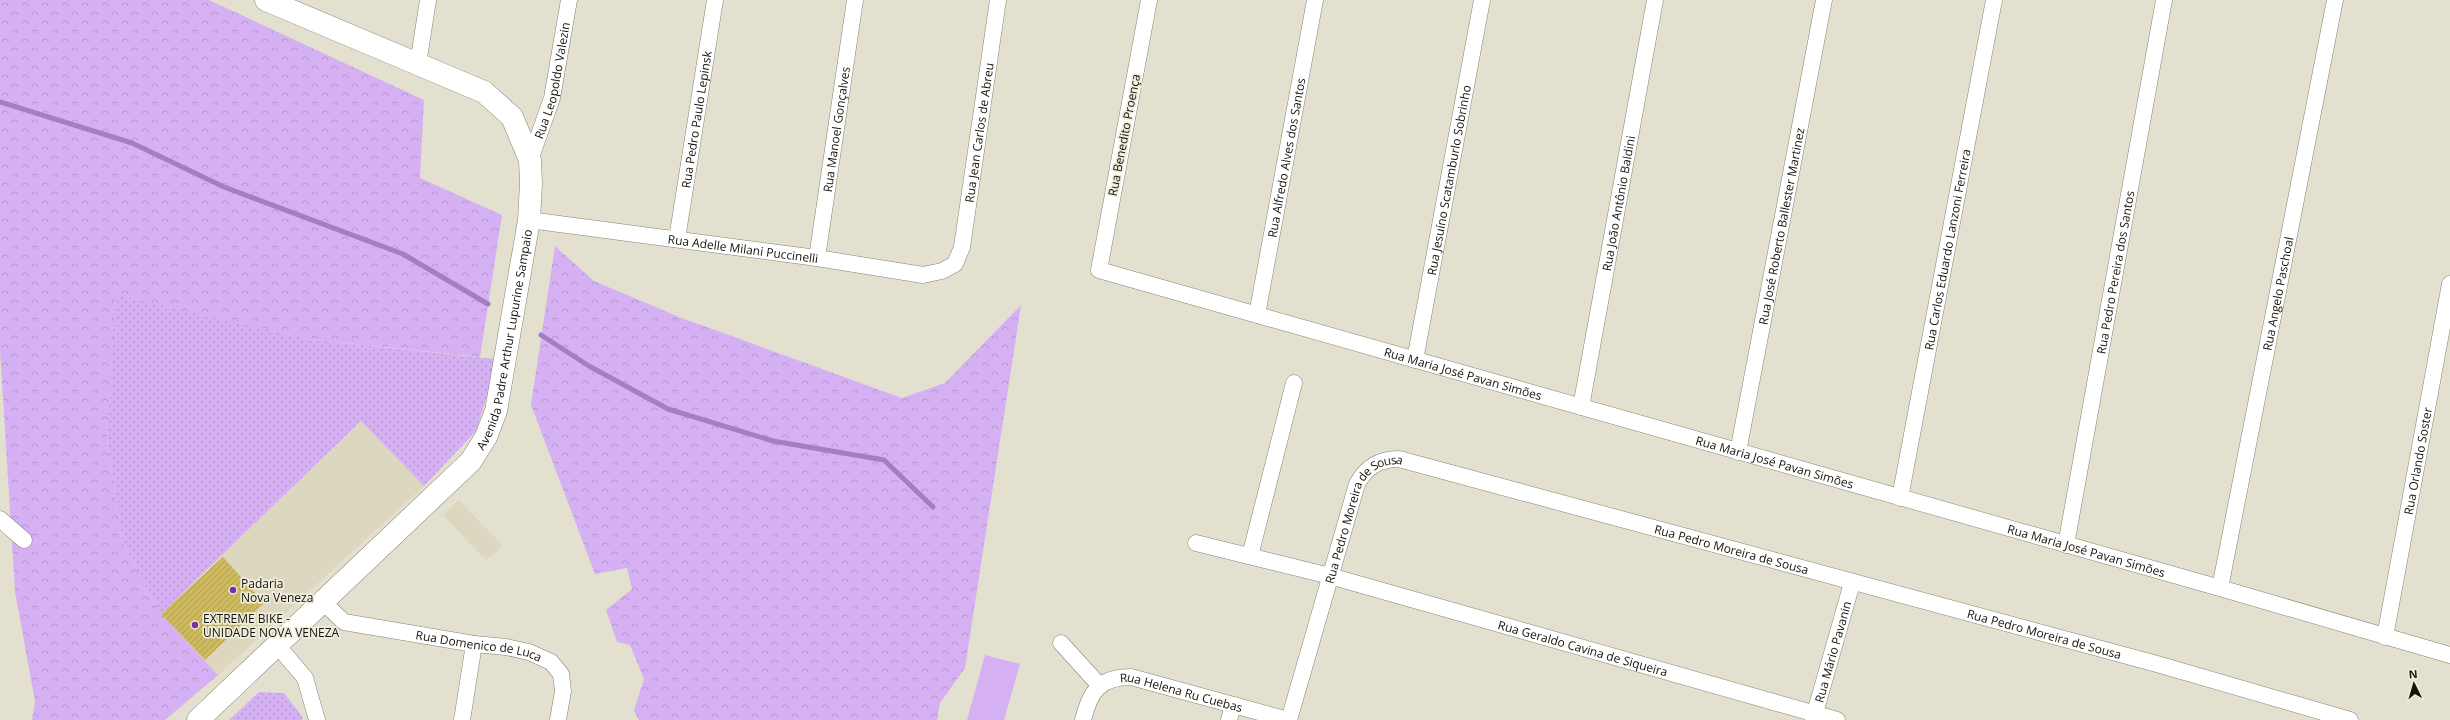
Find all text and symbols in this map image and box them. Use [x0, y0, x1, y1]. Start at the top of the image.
street label: Rua Leopoldo Valezin [530, 21, 574, 141]
street label: Rua Pedro Paulo Lepinsk [677, 49, 715, 189]
street label: Rua Jean Carlos de Abreu [960, 62, 997, 204]
street label: Rua Manoel Gonçalves [818, 65, 854, 193]
street label: Rua Benedito Proença [1104, 73, 1144, 197]
street label: Rua Alfredo Alves dos Santos [1263, 76, 1309, 239]
street label: Rua Jesuíno Scatamburlo Sobrinho [1422, 83, 1475, 277]
street label: Rua José Roberto Ballester Martinez [1754, 126, 1808, 326]
street label: Rua João Antônio Baldini [1597, 134, 1639, 272]
street label: Rua Carlos Eduardo Lanzoni Ferreira [1920, 147, 1974, 351]
street label: Rua Pedro Pereira dos Santos [2092, 189, 2138, 355]
street label: Avenida Padre Arthur Lupurine Sampaio [472, 228, 536, 453]
street label: Rua Adelle Milani Puccinelli [667, 230, 819, 267]
street label: Rua Angelo Paschoal [2258, 235, 2297, 352]
street label: Rua Maria José Pavan Simões [1382, 343, 1544, 404]
street label: Rua Orlando Soster [2399, 406, 2436, 516]
street label: Rua Maria José Pavan Simões [1694, 431, 1856, 492]
street label: Rua Pedro Moreira de Sousa [1320, 450, 1405, 586]
street label: Rua Pedro Moreira de Sousa [1653, 520, 1811, 578]
street label: Rua Maria José Pavan Simões [2006, 520, 2168, 581]
place label: Padaria Nova Veneza [241, 575, 313, 606]
marker: Padaria Nova Veneza [228, 585, 238, 595]
street label: Rua Mário Pavanin [1810, 599, 1855, 704]
street label: Rua Pedro Moreira de Sousa [1965, 605, 2124, 663]
place label: EXTREME BIKE - UNIDADE NOVA VENEZA [203, 610, 340, 641]
street label: Rua Geraldo Cavina de Siqueira [1496, 616, 1670, 680]
marker: EXTREME BIKE - UNIDADE NOVA VENEZA [190, 620, 200, 630]
street label: Rua Domenico de Luca [415, 626, 545, 665]
north arrow [2394, 664, 2434, 704]
text: N [2408, 666, 2418, 681]
street label: Rua Helena Ru Cuebas [1119, 668, 1245, 716]

